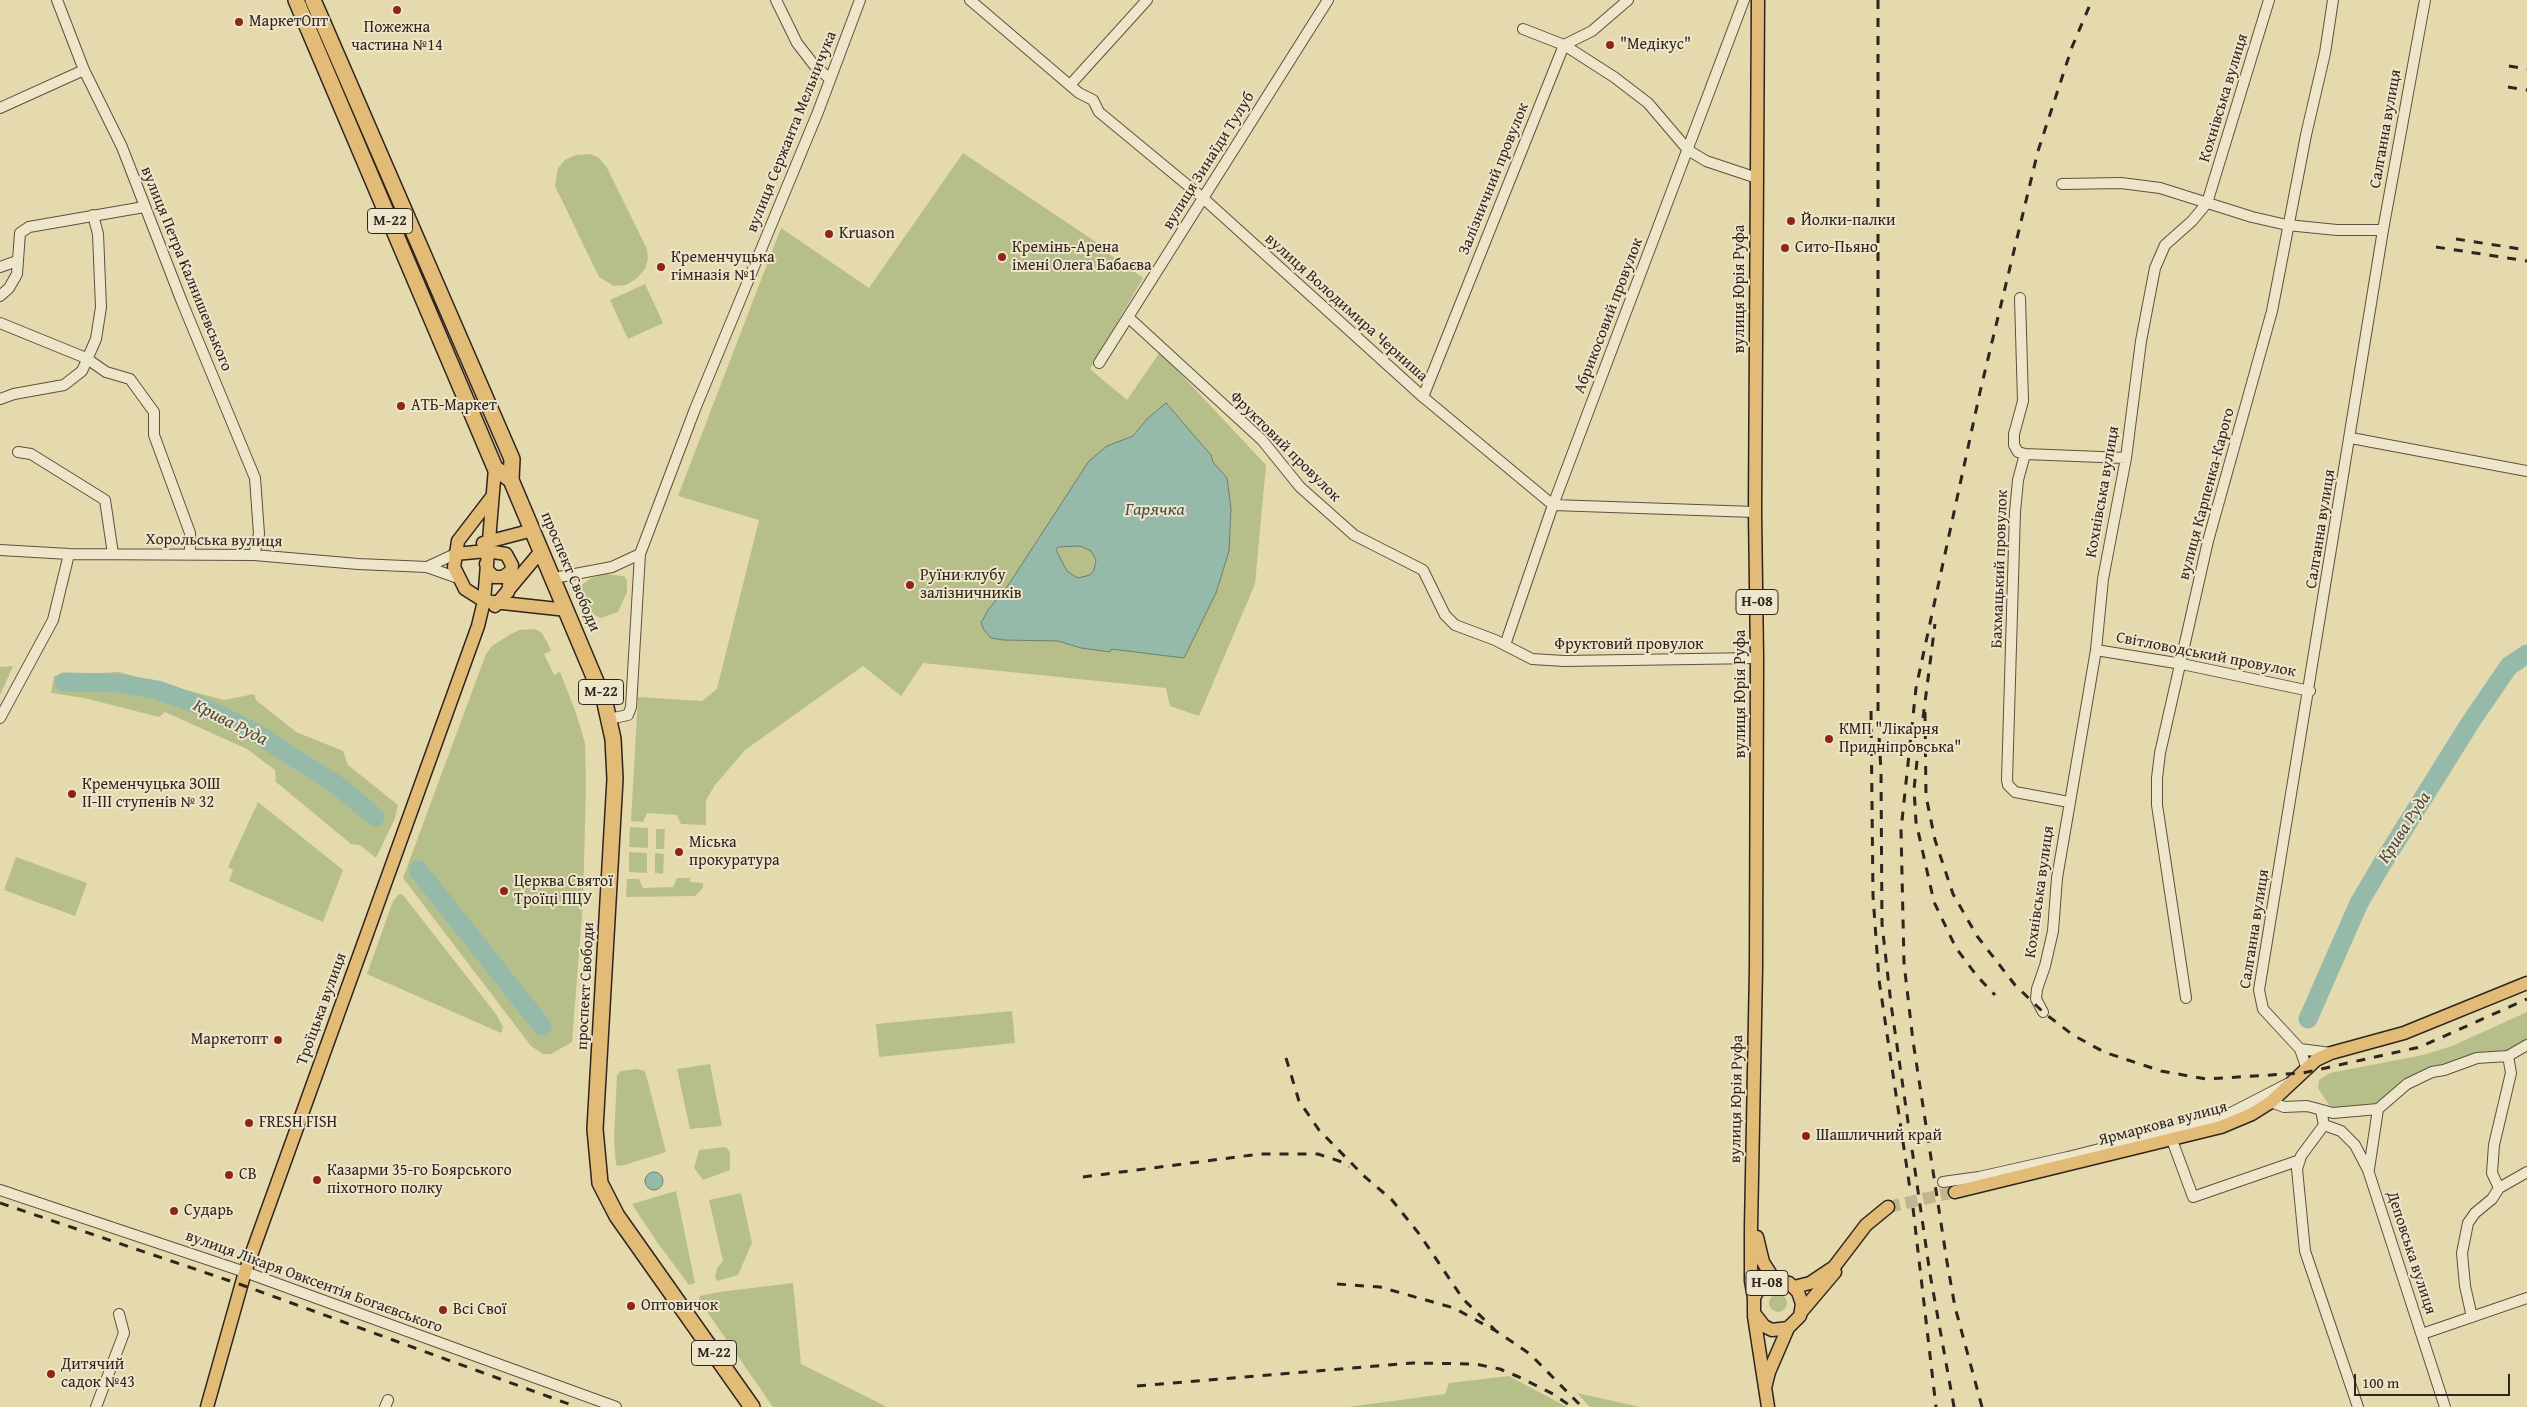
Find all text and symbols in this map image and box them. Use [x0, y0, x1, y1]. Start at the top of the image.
marker: Пожежна частина №14 [391, 4, 403, 16]
place label: МаркетОпт [249, 12, 328, 32]
marker: МаркетОпт [233, 16, 245, 28]
place label: Пожежна частина №14 [351, 18, 443, 56]
street label: вулиця Сержанта Мельничука [743, 29, 841, 235]
street label: Кохнівська вулиця [2195, 31, 2253, 165]
place label: "Медікус" [1620, 35, 1691, 55]
marker: "Медікус" [1604, 39, 1616, 51]
street label: Салганна вулиця [2366, 68, 2406, 190]
street label: вулиця Зинаїди Тулуб [1159, 89, 1259, 233]
street label: Залізничний провулок [1455, 100, 1533, 258]
street label: вулиця Петра Калнишевського [136, 164, 236, 374]
road number: М-22 [368, 208, 412, 234]
place label: Йолки-палки [1801, 211, 1895, 231]
marker: Йолки-палки [1785, 215, 1797, 227]
place label: Kruason [839, 224, 895, 244]
street label: вулиця Юрія Руфа [1730, 225, 1750, 353]
marker: Kruason [823, 228, 835, 240]
street label: вулиця Володимира Черниша [1261, 230, 1431, 386]
street label: Абрикосовий провулок [1570, 235, 1648, 397]
place label: Кремінь-Арена імені Олега Бабаєва [1012, 238, 1152, 276]
place label: Сито-Пьяно [1795, 238, 1878, 258]
marker: Сито-Пьяно [1779, 242, 1791, 254]
place label: Кременчуцька гімназія №1 [671, 248, 775, 286]
marker: Кремінь-Арена імені Олега Бабаєва [996, 251, 1008, 263]
marker: Кременчуцька гімназія №1 [655, 261, 667, 273]
street label: Фруктовий провулок [1226, 388, 1344, 506]
place label: АТБ-Маркет [411, 396, 497, 416]
marker: АТБ-Маркет [395, 400, 407, 412]
street label: вулиця Карпенка-Карого [2175, 406, 2239, 582]
street label: Кохнівська вулиця [2082, 425, 2124, 559]
street label: Салганна вулиця [2302, 468, 2340, 590]
street label: Бахмацький провулок [1988, 489, 2012, 649]
water label: Гарячка [1125, 499, 1185, 521]
street label: проспект Свободи [536, 509, 604, 635]
street label: Хорольська вулиця [145, 530, 283, 552]
place label: Руїни клубу залізничників [920, 566, 1022, 604]
marker: Руїни клубу залізничників [904, 579, 916, 591]
road number: Н-08 [1736, 590, 1778, 614]
street label: Світловодський провулок [2114, 628, 2298, 682]
street label: вулиця Юрія Руфа [1731, 630, 1751, 758]
street label: Фруктовий провулок [1555, 635, 1703, 655]
road number: М-22 [578, 680, 624, 704]
water label: Крива Руда [189, 695, 271, 751]
place label: КМП "Лікарня Придніпровська" [1839, 720, 1961, 758]
marker: КМП "Лікарня Придніпровська" [1823, 733, 1835, 745]
place label: Кременчуцька ЗОШ ІІ-ІІІ ступенів № 32 [82, 775, 220, 813]
marker: Кременчуцька ЗОШ ІІ-ІІІ ступенів № 32 [66, 788, 78, 800]
water label: Крива Руда [2374, 788, 2436, 868]
street label: Кохнівська вулиця [2021, 825, 2059, 959]
place label: Міська прокуратура [689, 833, 780, 871]
marker: Міська прокуратура [673, 846, 685, 858]
street label: Салганна вулиця [2236, 868, 2274, 990]
place label: Церква Святої Троїці ПЦУ [514, 872, 613, 910]
marker: Церква Святої Троїці ПЦУ [498, 885, 510, 897]
street label: проспект Свободи [573, 921, 599, 1051]
street label: Троїцька вулиця [293, 950, 351, 1068]
place label: Маркетопт [191, 1030, 268, 1050]
marker: Маркетопт [272, 1034, 284, 1046]
street label: вулиця Юрія Руфа [1726, 1035, 1748, 1163]
street label: Ярмаркова вулиця [2096, 1098, 2230, 1150]
place label: FRESH FISH [259, 1113, 337, 1133]
marker: FRESH FISH [243, 1117, 255, 1129]
place label: Шашличний край [1816, 1126, 1942, 1146]
marker: Шашличний край [1800, 1130, 1812, 1142]
place label: Казарми 35-го Боярського піхотного полку [327, 1161, 512, 1199]
place label: СВ [239, 1165, 257, 1185]
marker: СВ [223, 1169, 235, 1181]
marker: Казарми 35-го Боярського піхотного полку [311, 1174, 323, 1186]
street label: Деповська вулиця [2382, 1189, 2440, 1317]
place label: Сударь [184, 1201, 233, 1221]
marker: Сударь [168, 1205, 180, 1217]
street label: вулиця Лікаря Овксентія Богаєвського [183, 1226, 445, 1338]
road number: Н-08 [1746, 1270, 1788, 1296]
place label: Оптовичок [641, 1296, 718, 1316]
place label: Всі Свої [453, 1300, 507, 1320]
marker: Оптовичок [625, 1300, 637, 1312]
marker: Всі Свої [437, 1304, 449, 1316]
road number: М-22 [692, 1340, 736, 1366]
place label: Дитячий садок №43 [61, 1355, 135, 1393]
scale bar [2357, 1364, 2513, 1396]
marker: Дитячий садок №43 [45, 1368, 57, 1380]
text: 100 m [2362, 1372, 2399, 1393]

